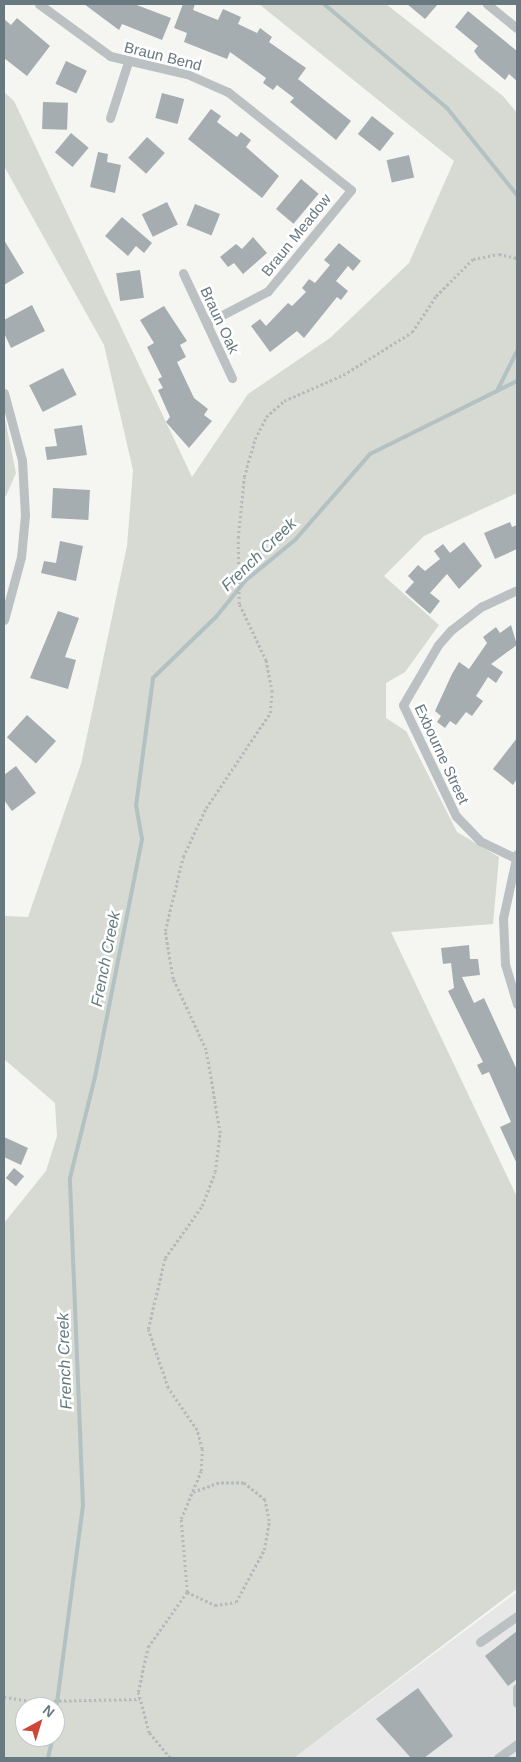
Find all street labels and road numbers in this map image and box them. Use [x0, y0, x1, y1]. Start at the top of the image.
street label: Braun Bend [122, 38, 204, 74]
street label: Braun Meadow [257, 190, 335, 280]
street label: Braun Oak [197, 284, 243, 356]
street label: Exbourne Street [411, 701, 473, 807]

